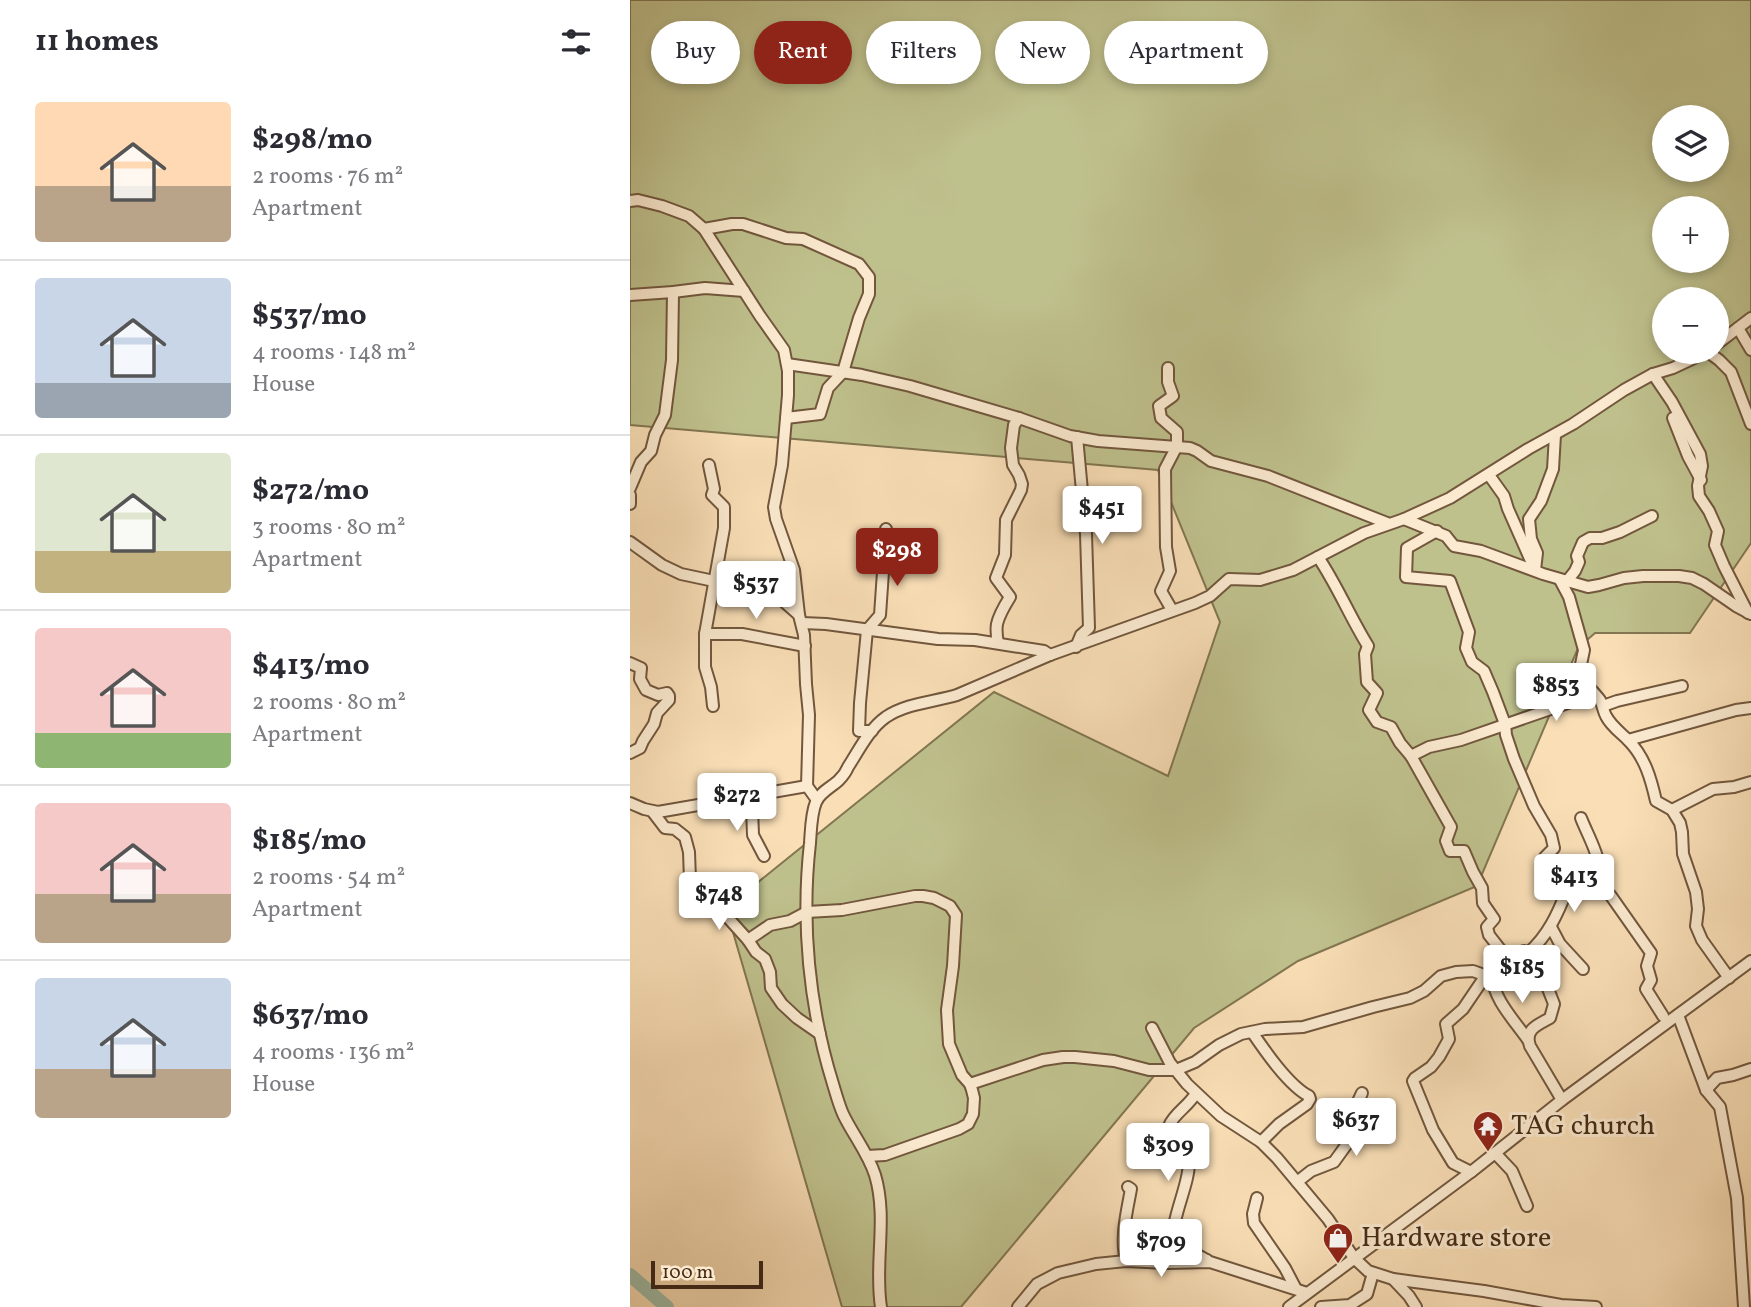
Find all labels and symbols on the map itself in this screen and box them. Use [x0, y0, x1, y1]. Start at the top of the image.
pin: $451 [1061, 486, 1143, 546]
pin: $298 [856, 528, 938, 588]
pin: $537 [715, 562, 797, 621]
pin: $853 [1515, 664, 1597, 723]
pin: $272 [696, 774, 778, 833]
pin: $413 [1533, 855, 1615, 914]
pin: $748 [678, 872, 760, 932]
pin: $185 [1481, 946, 1563, 1005]
pin: $637 [1315, 1098, 1397, 1158]
place label: TAG church [1511, 1107, 1655, 1146]
temple icon: TAG church [1471, 1109, 1505, 1153]
pin: $309 [1127, 1124, 1209, 1183]
place label: Hardware store [1361, 1219, 1551, 1258]
pin: $709 [1120, 1220, 1202, 1279]
shop icon: Hardware store [1321, 1221, 1355, 1265]
scale bar [651, 1258, 763, 1290]

